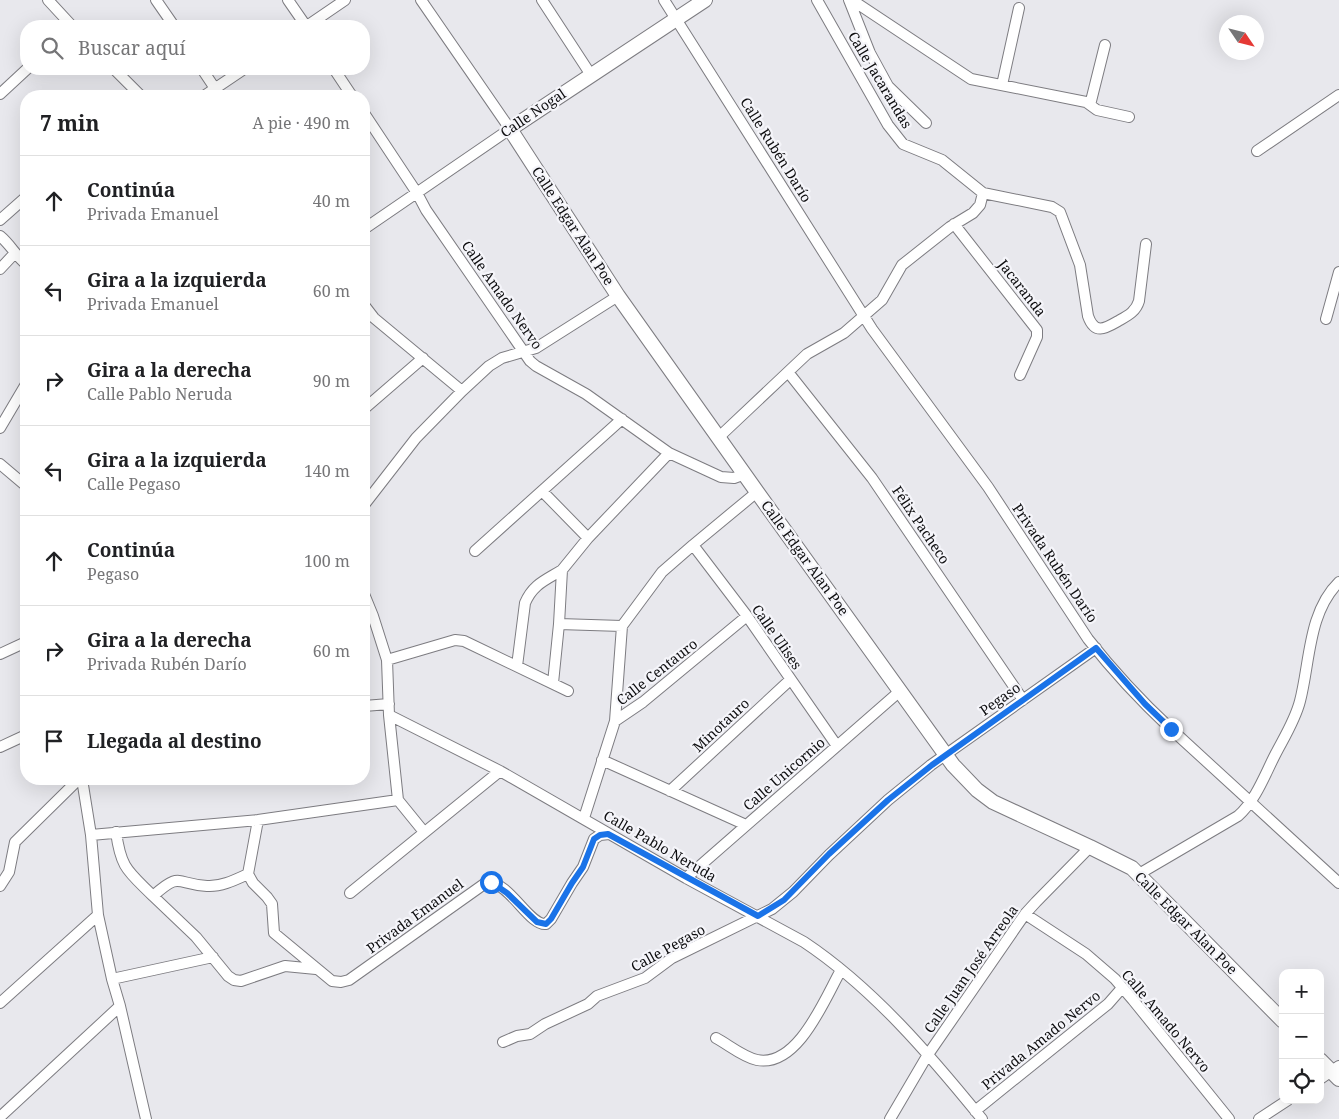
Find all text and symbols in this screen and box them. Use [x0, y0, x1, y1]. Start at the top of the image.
north arrow [1219, 15, 1264, 60]
search box [20, 20, 370, 75]
street label: Calle Jacarandas [844, 28, 917, 132]
icon: search [38, 34, 66, 62]
text: Buscar aquí [78, 35, 186, 61]
street label: Calle Nogal [496, 83, 570, 141]
street label: Calle Rubén Darío [736, 94, 816, 206]
text: 7 min [40, 109, 99, 137]
text: A pie · 490 m [253, 112, 350, 134]
street label: Calle Edgar Alan Poe [528, 163, 619, 289]
text: Continúa [87, 177, 175, 203]
icon: ahead [40, 187, 68, 215]
text: 40 m [313, 190, 350, 212]
text: Privada Emanuel [87, 203, 219, 225]
street label: Calle Amado Nervo [458, 237, 547, 353]
street label: Jacaranda [994, 255, 1051, 320]
text: Gira a la izquierda [87, 267, 267, 293]
icon: left [40, 277, 68, 305]
text: 60 m [313, 280, 350, 302]
text: Privada Emanuel [87, 293, 219, 315]
text: Gira a la derecha [87, 357, 252, 383]
icon: right [40, 367, 68, 395]
text: 90 m [313, 370, 350, 392]
text: Calle Pablo Neruda [87, 383, 233, 405]
text: Gira a la izquierda [87, 447, 267, 473]
icon: left [40, 457, 68, 485]
text: 140 m [304, 460, 350, 482]
text: Calle Pegaso [87, 473, 181, 495]
street label: Félix Pacheco [888, 482, 955, 567]
street label: Calle Edgar Alan Poe [757, 496, 854, 619]
street label: Privada Rubén Darío [1008, 500, 1102, 626]
text: Continúa [87, 537, 175, 563]
icon: ahead [40, 547, 68, 575]
text: 100 m [304, 550, 350, 572]
text: Pegaso [87, 563, 139, 585]
street label: Calle Ulises [748, 600, 807, 673]
text: Gira a la derecha [87, 627, 252, 653]
street label: Calle Centauro [612, 634, 701, 709]
icon: right [40, 637, 68, 665]
text: 60 m [313, 640, 350, 662]
text: Privada Rubén Darío [87, 653, 247, 675]
street label: Pegaso [976, 678, 1024, 719]
street label: Minotauro [688, 693, 753, 756]
route end [1160, 718, 1183, 741]
icon: arrive [40, 727, 68, 755]
text: Llegada al destino [87, 728, 262, 754]
street label: Calle Unicornio [739, 733, 829, 815]
street label: Calle Pablo Neruda [600, 805, 720, 886]
street label: Calle Edgar Alan Poe [1131, 867, 1242, 978]
route start [480, 871, 503, 894]
street label: Privada Emanuel [363, 874, 467, 957]
street label: Calle Juan José Arreola [919, 901, 1022, 1036]
street label: Calle Pegaso [627, 919, 708, 976]
street label: Calle Amado Nervo [1118, 965, 1215, 1076]
map controls [1279, 969, 1324, 1104]
button: + [1279, 969, 1324, 1014]
street label: Privada Amado Nervo [977, 986, 1104, 1094]
button: − [1279, 1014, 1324, 1059]
button: locate [1279, 1059, 1324, 1104]

